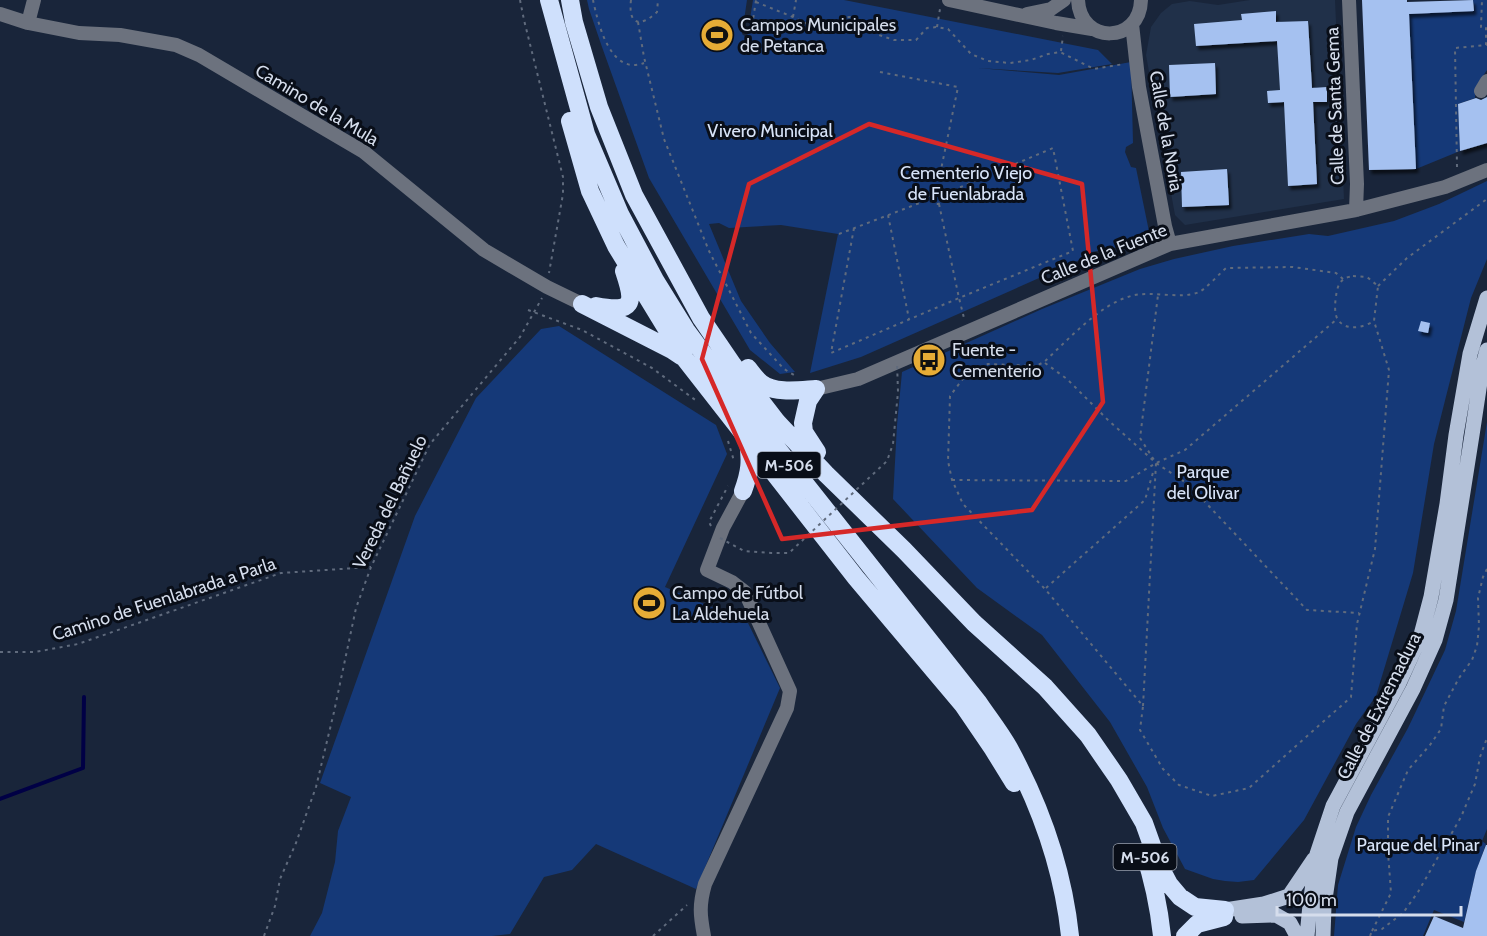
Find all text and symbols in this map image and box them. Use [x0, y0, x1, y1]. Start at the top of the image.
place label: Campos Municipales de Petanca [740, 14, 896, 57]
sports icon: Campos Municipales de Petanca [699, 17, 735, 53]
street label: Calle de Santa Gema [1321, 26, 1349, 185]
street label: Camino de la Mula [251, 59, 383, 151]
street label: Calle de la Noria [1145, 69, 1187, 193]
park label: Vivero Municipal [707, 120, 834, 142]
park label: Cementerio Viejo de Fuenlabrada [900, 162, 1032, 205]
street label: Calle de la Fuente [1038, 219, 1170, 289]
place label: Fuente - Cementerio [952, 339, 1042, 382]
bus stop icon: Fuente - Cementerio [911, 342, 947, 378]
street label: Vereda del Bañuelo [348, 431, 432, 572]
road number: M-506 [758, 452, 820, 478]
park label: Parque del Olivar [1167, 461, 1240, 504]
street label: Camino de Fuenlabrada a Parla [49, 552, 279, 646]
place label: Campo de Fútbol La Aldehuela [672, 582, 804, 625]
sports icon: Campo de Fútbol La Aldehuela [631, 585, 667, 621]
street label: Calle de Extremadura [1332, 629, 1426, 783]
park label: Parque del Pinar [1357, 834, 1480, 856]
road number: M-506 [1114, 844, 1176, 870]
scale bar [1277, 879, 1462, 917]
text: 100 m [1286, 889, 1337, 911]

